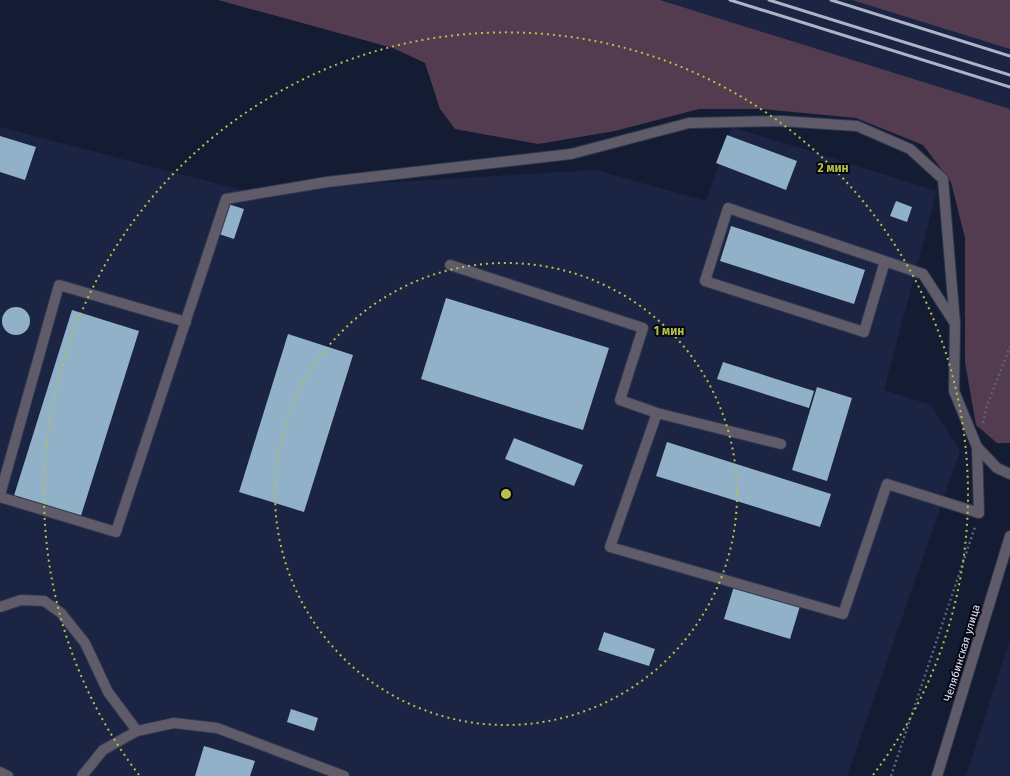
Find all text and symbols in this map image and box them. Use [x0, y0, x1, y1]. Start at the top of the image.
text: 2 мин [817, 161, 849, 175]
text: 1 мин [654, 324, 684, 338]
centre of rings [499, 487, 513, 501]
street label: Челябинская улица [941, 603, 983, 703]

